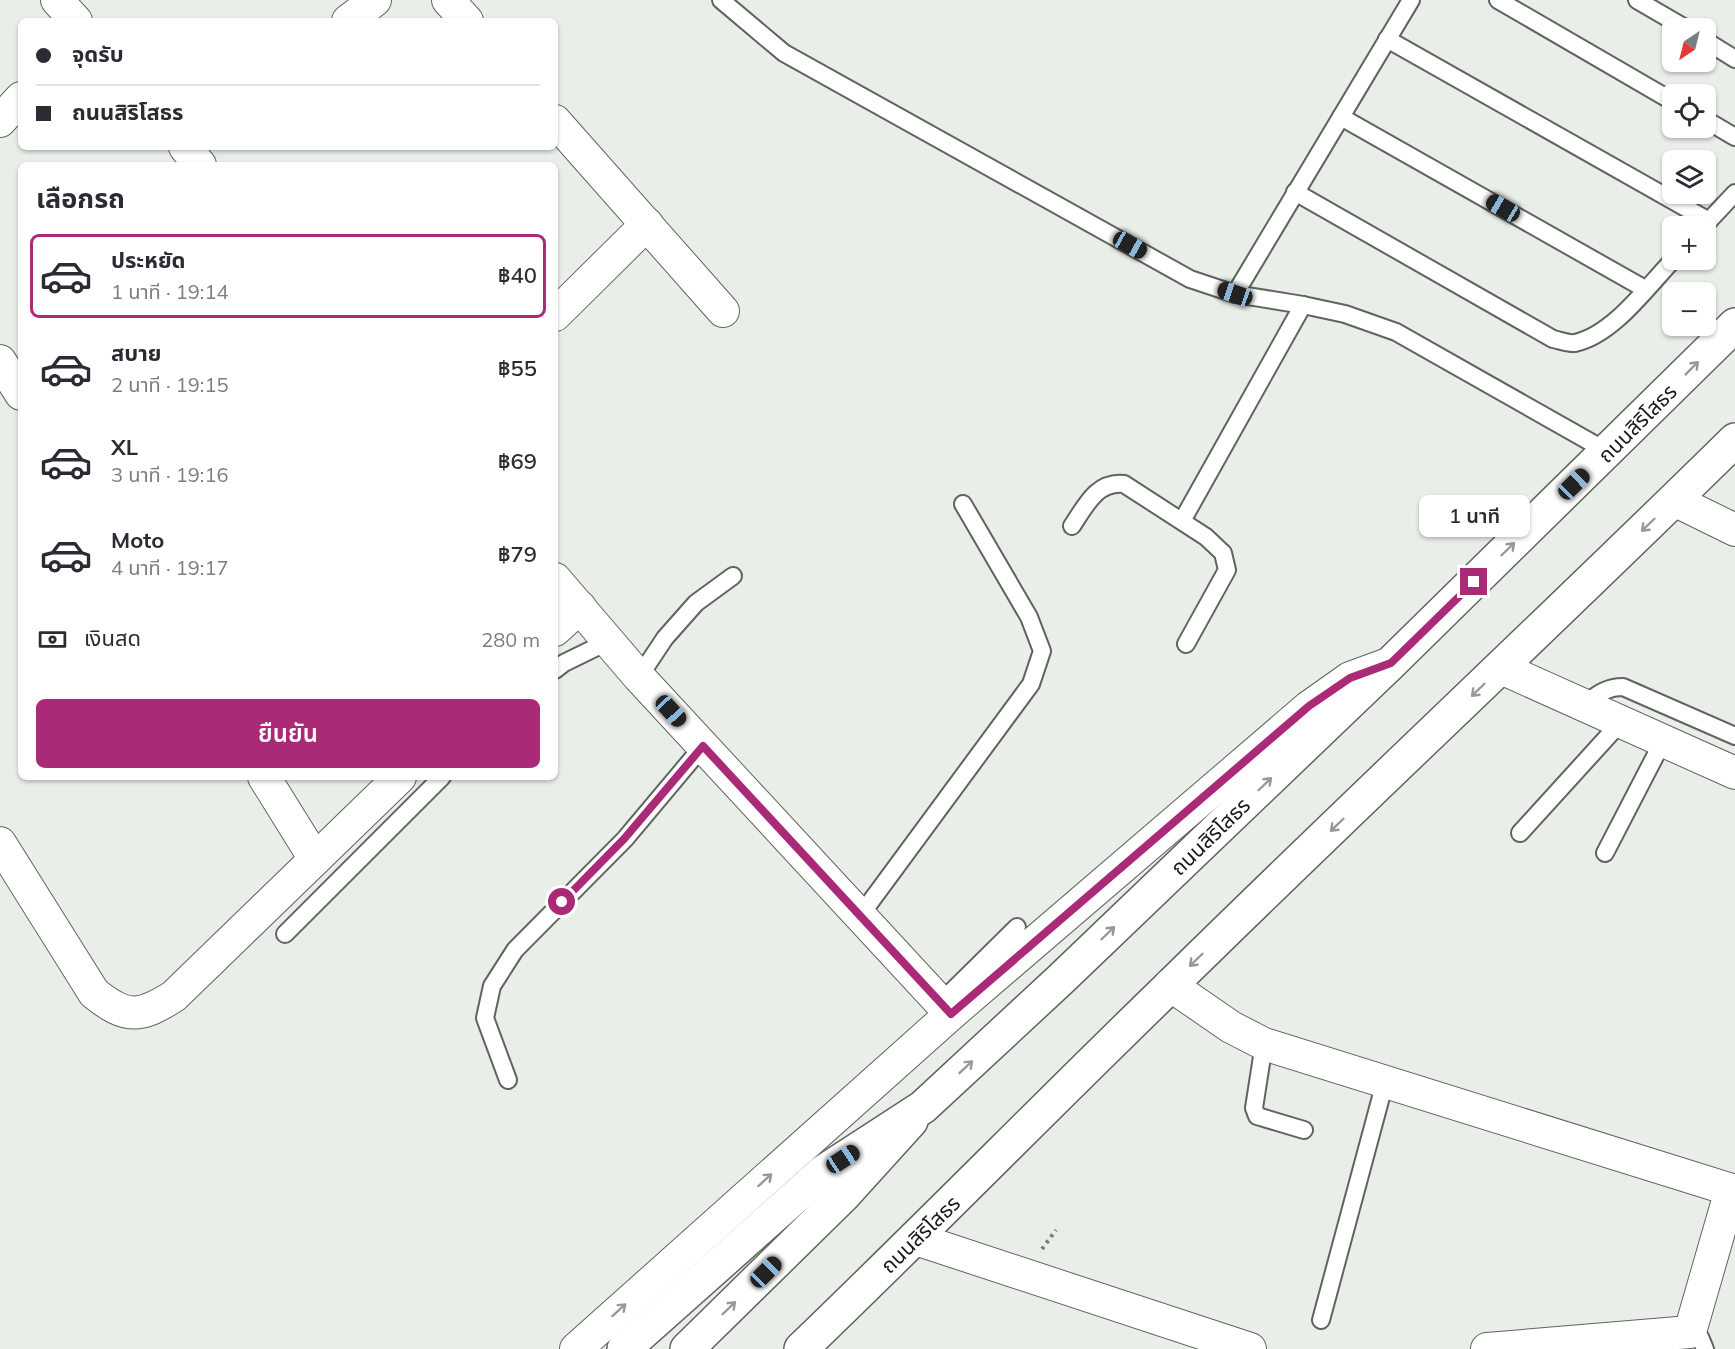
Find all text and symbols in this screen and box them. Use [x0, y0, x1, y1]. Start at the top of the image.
north arrow [1662, 18, 1716, 72]
map controls [1662, 18, 1716, 336]
text: จุดรับ [72, 40, 124, 68]
button: locate [1662, 84, 1716, 138]
text: ถนนสิริโสธร [72, 98, 183, 126]
button: layers [1662, 150, 1716, 204]
text: เลือกรถ [36, 181, 125, 215]
car [1483, 191, 1523, 225]
button: + [1662, 216, 1716, 270]
car [1110, 228, 1150, 262]
text: ประหยัด [111, 246, 186, 274]
icon: car [39, 249, 93, 303]
text: ฿40 [498, 261, 537, 289]
text: 1 นาที · 19:14 [111, 279, 228, 304]
car [1215, 280, 1255, 308]
button: − [1662, 282, 1716, 336]
text: สบาย [111, 339, 161, 367]
icon: car [39, 342, 93, 396]
text: ฿55 [498, 354, 537, 382]
one-way arrow [1684, 361, 1699, 376]
text: 2 นาที · 19:15 [111, 372, 228, 397]
street label: ถนนสิริโสธร [1592, 378, 1682, 468]
text: XL [111, 433, 138, 461]
icon: car [39, 435, 93, 489]
text: ฿69 [498, 447, 537, 475]
text: 3 นาที · 19:16 [111, 462, 228, 487]
car [1555, 465, 1593, 503]
callout: 1 นาที [1418, 495, 1530, 537]
text: 1 นาที [1449, 503, 1500, 528]
one-way arrow [1641, 518, 1656, 533]
text: Moto [111, 526, 164, 554]
icon: car [39, 528, 93, 582]
text: ฿79 [498, 540, 537, 568]
one-way arrow [1500, 542, 1515, 557]
text: 4 นาที · 19:17 [111, 555, 228, 580]
route end [1460, 568, 1487, 595]
icon: cash [36, 623, 69, 656]
text: เงินสด [84, 624, 141, 652]
text: 280 m [481, 627, 540, 652]
one-way arrow [1471, 683, 1486, 697]
car [652, 692, 690, 730]
button: ยืนยัน [36, 699, 540, 768]
one-way arrow [1257, 777, 1272, 791]
street label: ถนนสิริโสธร [1165, 792, 1255, 880]
one-way arrow [1330, 818, 1345, 832]
route start [548, 888, 575, 915]
one-way arrow [1101, 926, 1116, 941]
one-way arrow [1189, 953, 1204, 967]
one-way arrow [959, 1060, 974, 1074]
car [823, 1142, 863, 1176]
one-way arrow [757, 1173, 772, 1187]
street label: ถนนสิริโสธร [875, 1190, 965, 1278]
car [747, 1253, 785, 1291]
one-way arrow [721, 1301, 736, 1315]
one-way arrow [612, 1303, 627, 1317]

